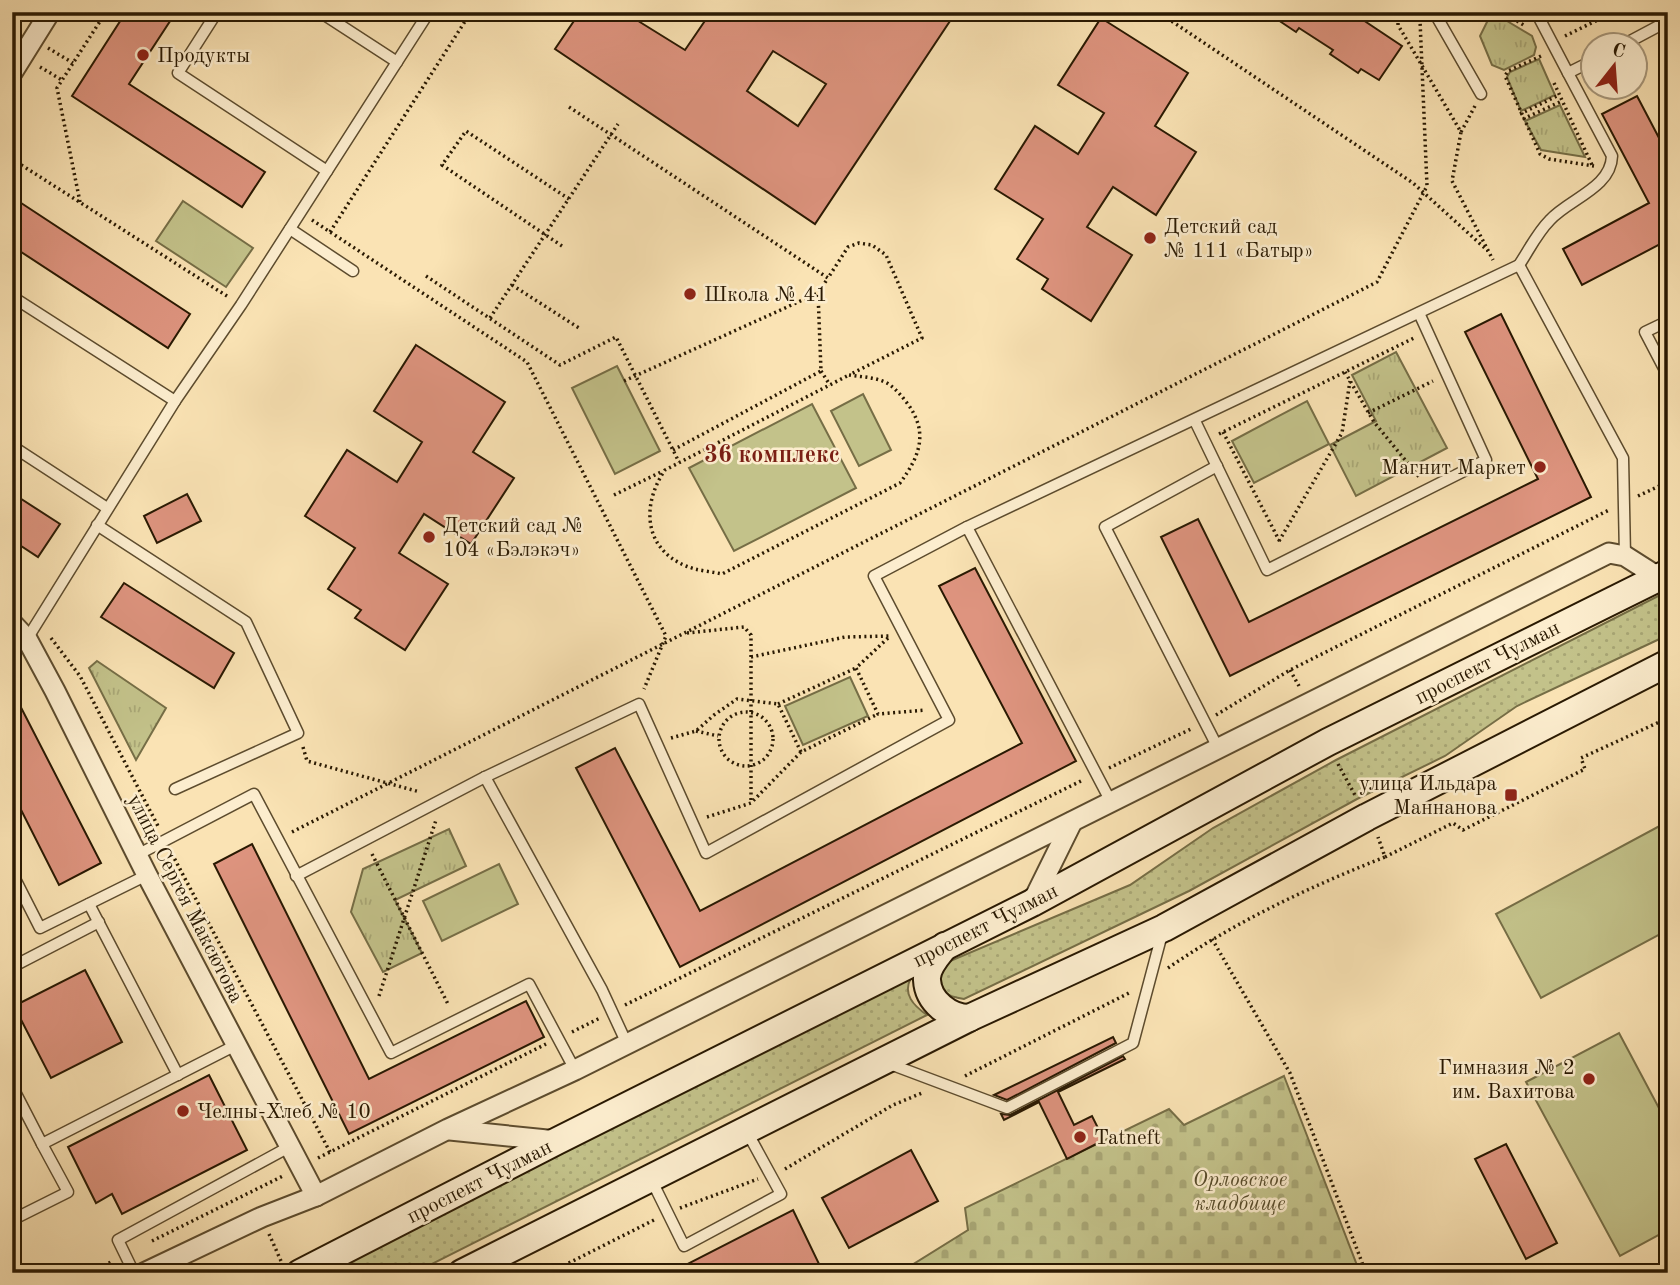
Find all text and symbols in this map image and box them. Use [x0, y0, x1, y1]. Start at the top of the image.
north arrow [1578, 32, 1648, 102]
text: С [1609, 41, 1627, 63]
place label: Продукты [157, 46, 250, 67]
marker: Продукты [135, 47, 151, 63]
place label: Детский сад № 111 «Батыр» [1164, 217, 1314, 262]
marker: Детский сад № 111 «Батыр» [1142, 230, 1158, 246]
place label: Школа № 41 [704, 285, 828, 306]
marker: Школа № 41 [682, 286, 698, 302]
district label: 36 комплекс [704, 444, 840, 468]
place label: Магнит Маркет [1381, 458, 1526, 479]
marker: Магнит Маркет [1532, 459, 1548, 475]
place label: Детский сад № 104 «Бэлэкэч» [443, 516, 584, 561]
marker: Детский сад № 104 «Бэлэкэч» [421, 529, 437, 545]
street label: проспект Чулман [1412, 618, 1563, 709]
place label: улица Ильдара Маннанова [1359, 774, 1497, 819]
marker: улица Ильдара Маннанова [1503, 787, 1519, 803]
street label: улица Сергея Максютова [123, 791, 246, 1006]
street label: проспект Чулман [910, 881, 1061, 972]
place label: Гимназия № 2 им. Вахитова [1438, 1058, 1575, 1103]
marker: Гимназия № 2 им. Вахитова [1581, 1071, 1597, 1087]
place label: Челны-Хлеб № 10 [197, 1102, 371, 1123]
marker: Челны-Хлеб № 10 [175, 1103, 191, 1119]
place label: Tatneft [1094, 1128, 1161, 1149]
marker: Tatneft [1072, 1129, 1088, 1145]
street label: проспект Чулман [404, 1137, 555, 1228]
park label: Орловское кладбище [1193, 1170, 1287, 1215]

